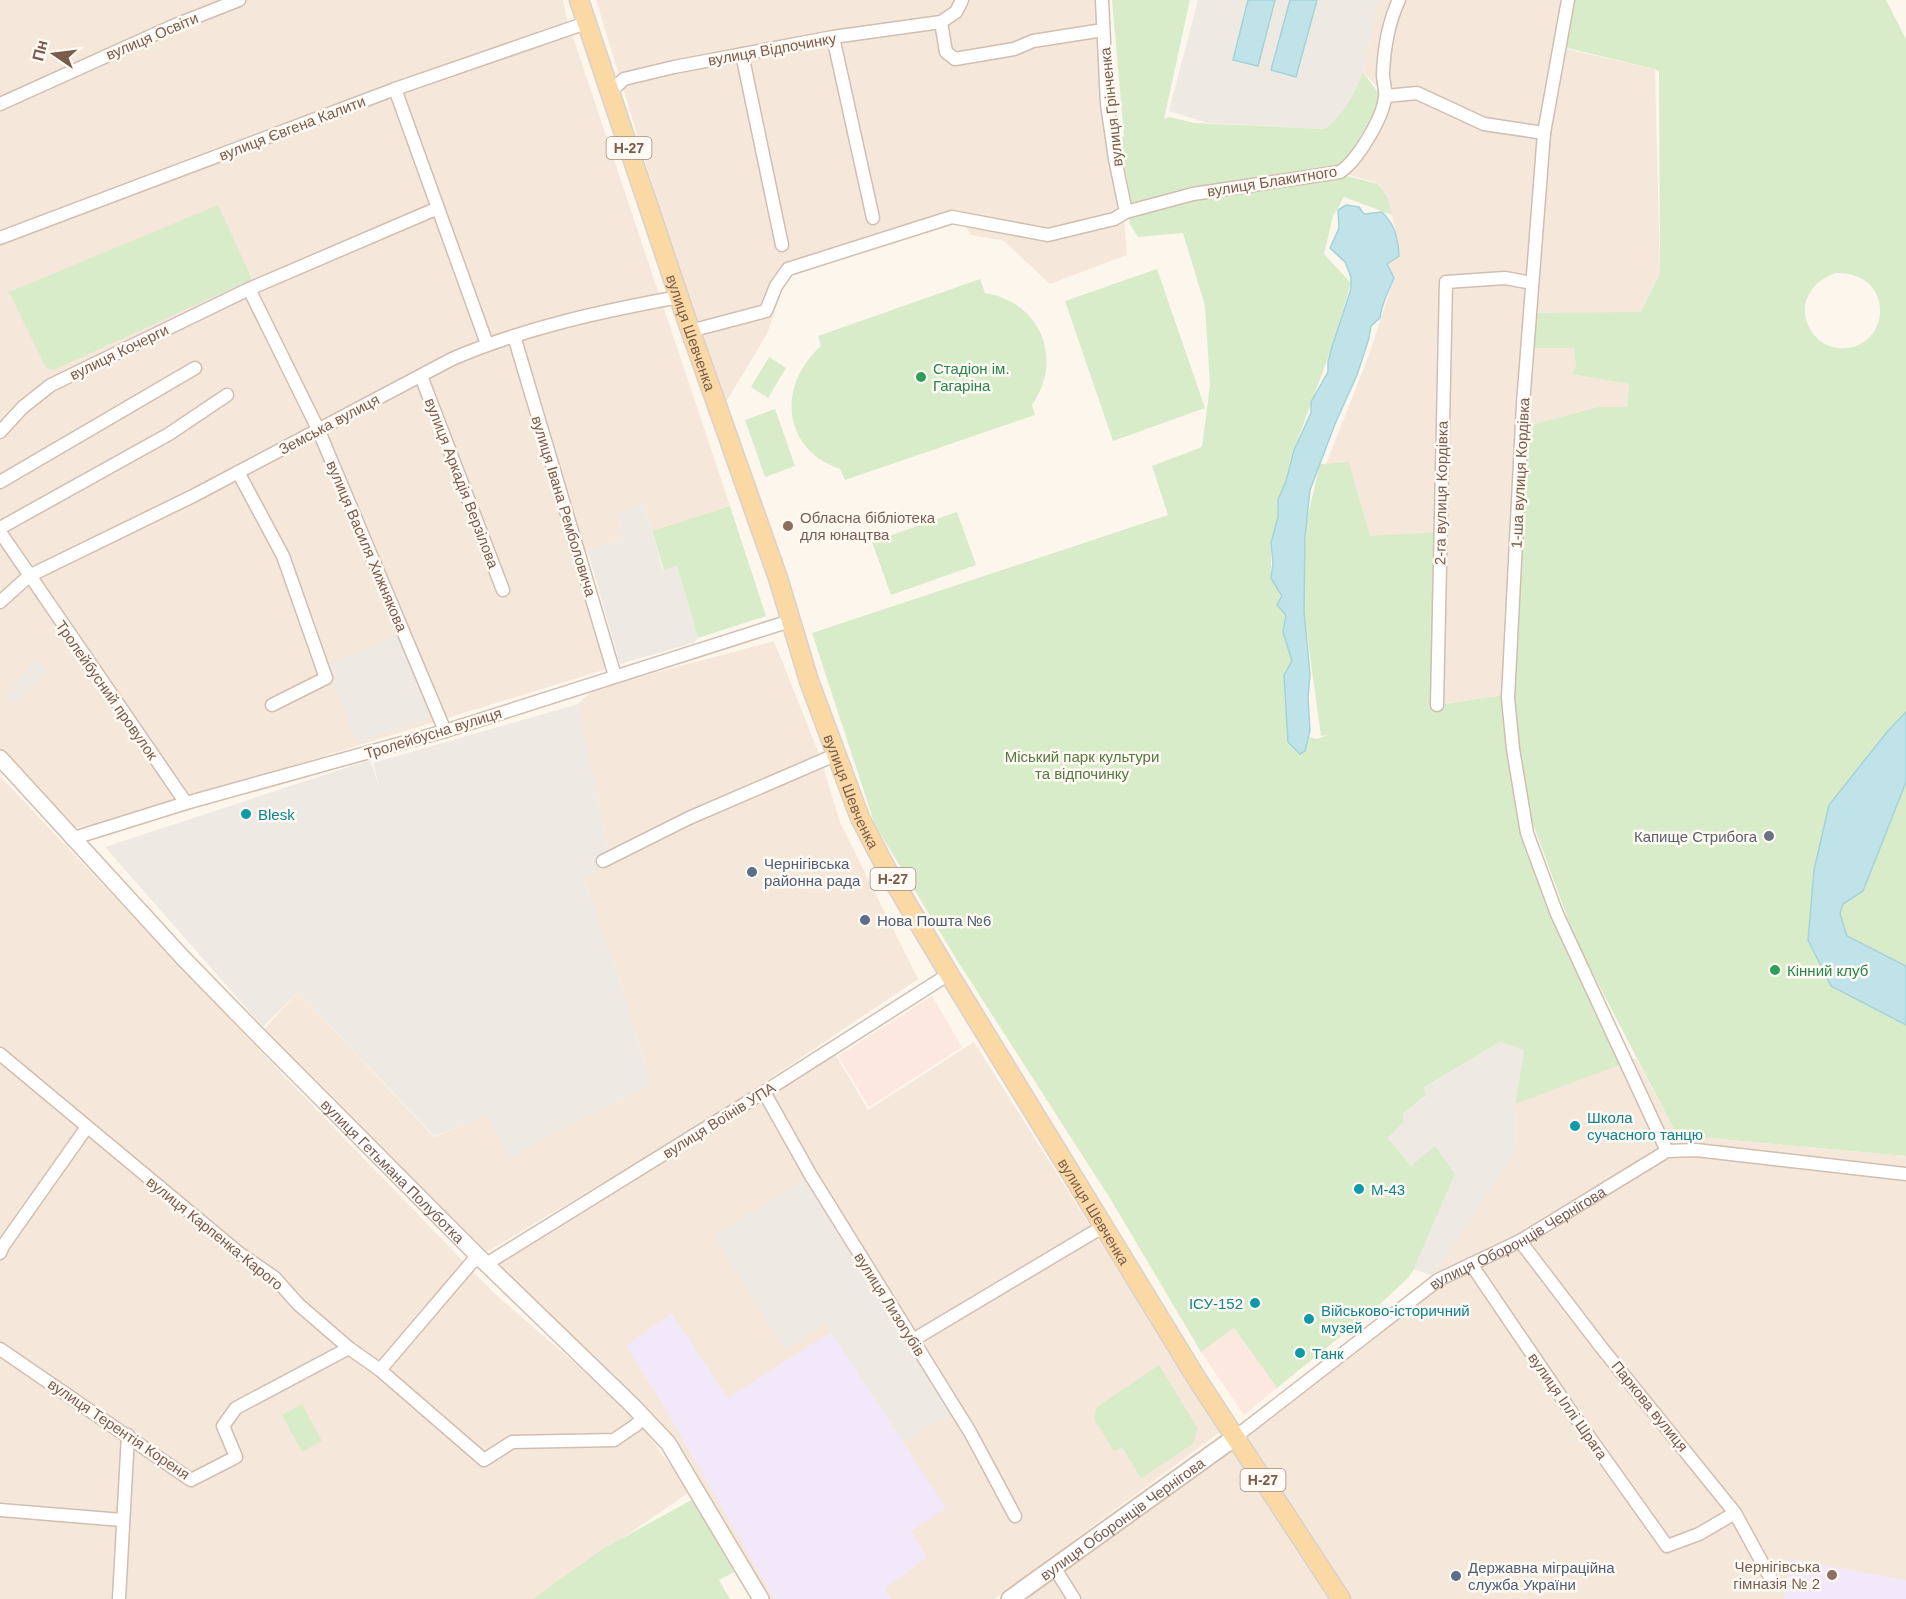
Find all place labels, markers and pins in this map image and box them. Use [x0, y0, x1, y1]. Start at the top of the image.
place label: Стадіон ім. Гагаріна [933, 360, 1010, 394]
marker: Стадіон ім. Гагаріна [914, 370, 928, 384]
place label: Обласна бібліотека для юнацтва [800, 509, 936, 543]
marker: Обласна бібліотека для юнацтва [781, 519, 795, 533]
place label: Blesk [258, 806, 295, 823]
marker: Blesk [239, 807, 253, 821]
place label: Капище Стрибога [1634, 828, 1758, 845]
marker: Капище Стрибога [1762, 829, 1776, 843]
place label: Чернігівська районна рада [764, 855, 861, 889]
marker: Чернігівська районна рада [745, 865, 759, 879]
place label: Нова Пошта №6 [877, 912, 991, 929]
marker: Нова Пошта №6 [858, 913, 872, 927]
place label: Кінний клуб [1787, 962, 1868, 979]
marker: Кінний клуб [1768, 963, 1782, 977]
place label: Школа сучасного танцю [1587, 1109, 1703, 1143]
marker: Школа сучасного танцю [1568, 1119, 1582, 1133]
place label: М-43 [1371, 1181, 1405, 1198]
marker: М-43 [1352, 1182, 1366, 1196]
place label: ІСУ-152 [1189, 1295, 1243, 1312]
marker: ІСУ-152 [1248, 1296, 1262, 1310]
place label: Військово-історичний музей [1321, 1302, 1470, 1336]
marker: Військово-історичний музей [1302, 1312, 1316, 1326]
place label: Танк [1312, 1345, 1344, 1362]
marker: Танк [1293, 1346, 1307, 1360]
place label: Чернігівська гімназія № 2 [1733, 1558, 1821, 1592]
place label: Державна міграційна служба України [1468, 1559, 1615, 1593]
marker: Чернігівська гімназія № 2 [1825, 1568, 1839, 1582]
marker: Державна міграційна служба України [1449, 1569, 1463, 1583]

